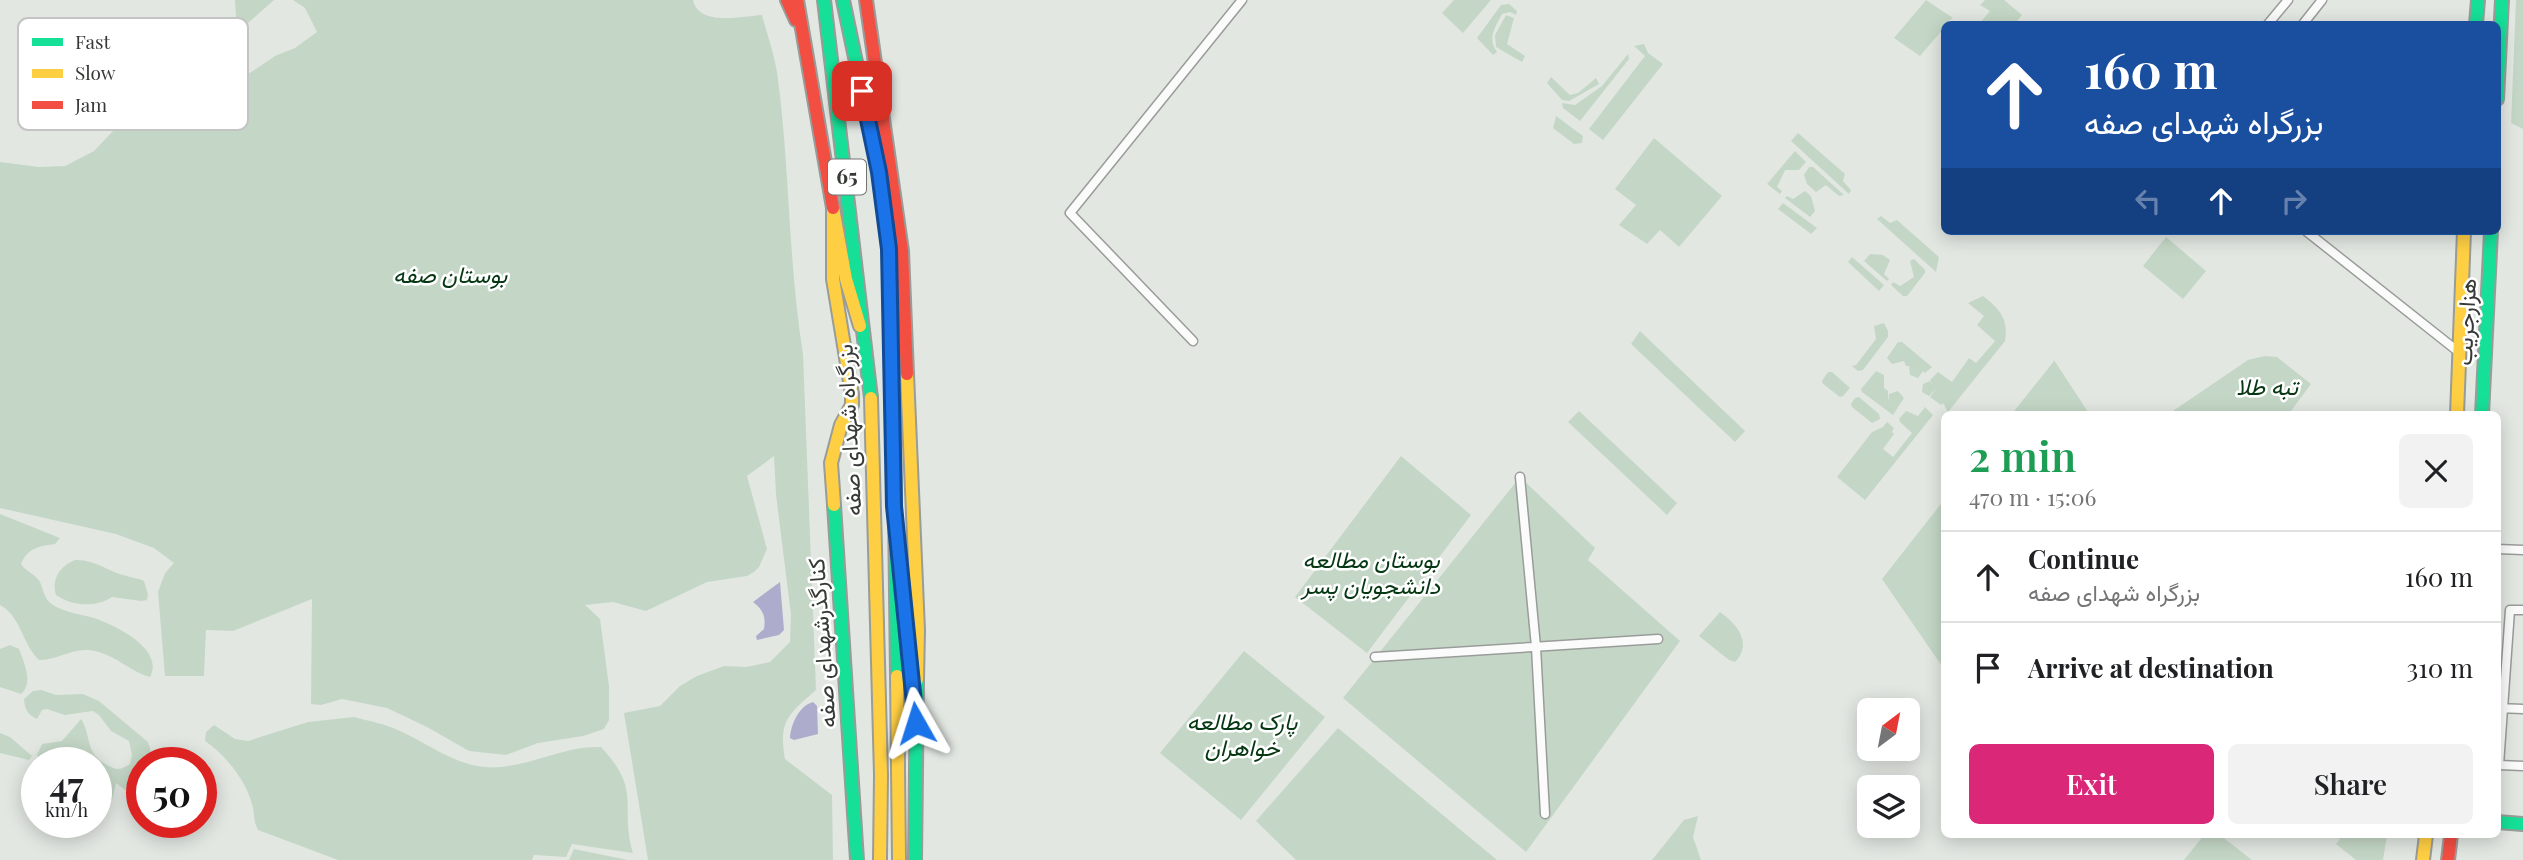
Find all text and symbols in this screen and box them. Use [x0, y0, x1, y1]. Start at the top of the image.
legend [18, 18, 248, 130]
text: Fast [75, 28, 111, 54]
text: 160 m [2084, 36, 2218, 101]
icon: ahead [1969, 49, 2060, 140]
text: Slow [75, 59, 116, 85]
pin [832, 61, 892, 121]
icon: arrive [843, 72, 881, 110]
text: Jam [74, 91, 107, 117]
text: بزرگراه شهدای صفه [2084, 99, 2323, 142]
road number: 65 [828, 160, 866, 194]
icon: left [2129, 182, 2167, 220]
icon: ahead [2202, 182, 2240, 220]
icon: right [2275, 182, 2313, 220]
park label: بوستان صفه [393, 258, 508, 290]
street label: هزارجریب [2447, 277, 2483, 366]
street label: بزرگراه شهدای صفه [828, 343, 868, 517]
park label: تبه طلا [2236, 370, 2301, 401]
text: 2 min [1969, 427, 2076, 483]
button: close [2399, 434, 2473, 508]
text: 470 m · 15:06 [1969, 481, 2096, 512]
text: Continue [2028, 541, 2139, 576]
park label: بوستان مطالعه دانشجویان پسر [1300, 543, 1441, 602]
street label: کنارگذرشهدای صفه [799, 557, 843, 729]
icon: ahead [1969, 558, 2007, 596]
text: 160 m [2405, 559, 2473, 594]
text: بزرگراه شهدای صفه [2028, 576, 2200, 607]
icon: arrive [1969, 649, 2007, 687]
text: Arrive at destination [2028, 650, 2274, 685]
text: 310 m [2406, 650, 2473, 685]
position arrow [879, 686, 953, 760]
north arrow [1857, 698, 1920, 761]
map controls [1857, 698, 1920, 838]
park label: پارک مطالعه خواهران [1187, 705, 1298, 763]
button: Exit [1969, 744, 2214, 824]
button: Share [2228, 744, 2473, 824]
speed limit sign: 50 [126, 747, 217, 838]
text: 47 [49, 760, 83, 807]
button: layers [1857, 775, 1920, 838]
text: km/h [45, 798, 88, 822]

